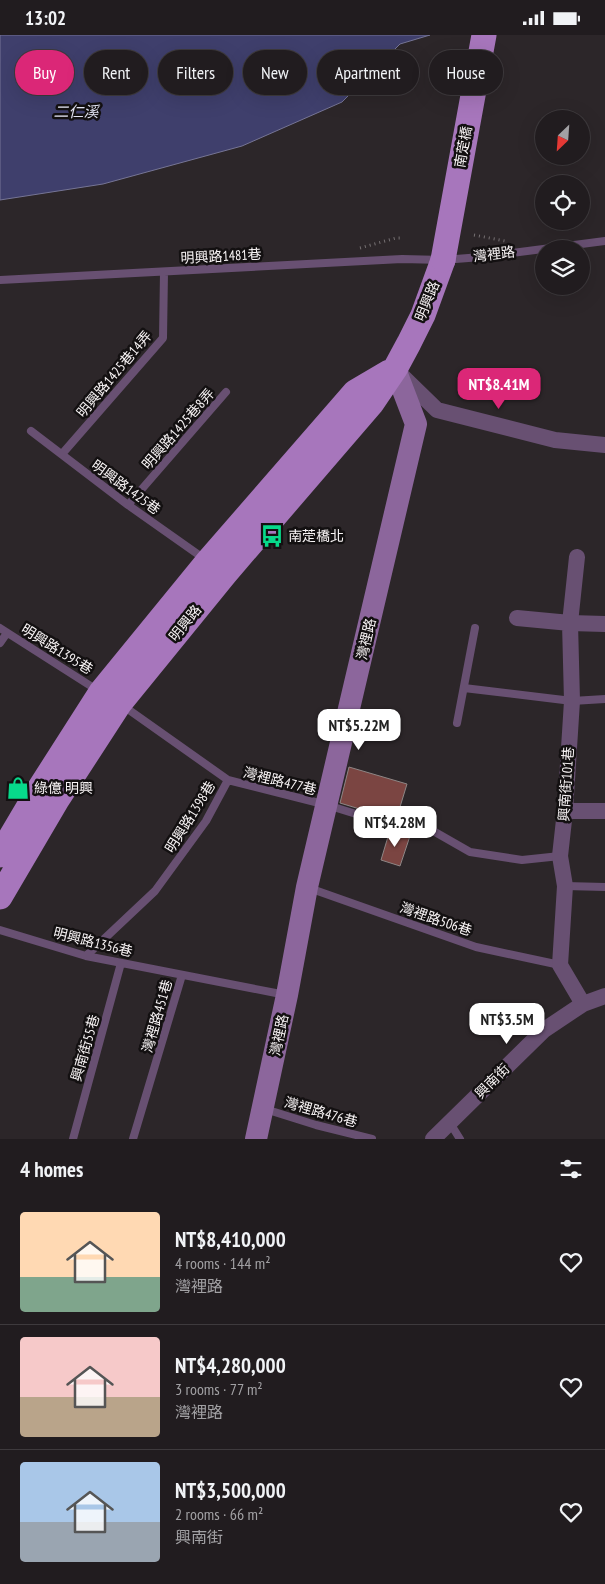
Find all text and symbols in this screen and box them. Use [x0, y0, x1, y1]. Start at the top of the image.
text: 13:02 [25, 6, 66, 30]
chip: Buy [15, 50, 74, 95]
chip: Rent [84, 50, 148, 95]
chip: Filters [158, 50, 233, 95]
chip: New [243, 50, 307, 95]
chip: Apartment [317, 50, 419, 95]
chip: House [429, 50, 503, 95]
water label: 二仁溪 [53, 102, 100, 121]
north arrow [535, 110, 590, 165]
map controls [535, 110, 590, 295]
street label: 南萣橋 [450, 125, 476, 169]
button: locate [535, 175, 590, 230]
button: layers [535, 240, 590, 295]
street label: 灣裡路 [472, 243, 516, 265]
street label: 明興路1481巷 [180, 245, 262, 267]
street label: 明興路 [411, 278, 443, 324]
street label: 明興路1425巷14弄 [72, 327, 156, 421]
pin: NT$8.41M [447, 367, 551, 410]
text: NT$8.41M [469, 374, 529, 394]
street label: 明興路1425巷8弄 [138, 385, 218, 473]
street label: 明興路1425巷 [88, 456, 164, 518]
bus stop icon: 南萣橋北 [259, 523, 285, 549]
place label: 南萣橋北 [288, 527, 344, 545]
street label: 明興路 [165, 601, 205, 645]
street label: 灣裡路 [353, 617, 379, 661]
street label: 明興路1395巷 [18, 620, 96, 678]
pin: NT$5.22M [307, 709, 411, 751]
text: NT$5.22M [329, 715, 389, 735]
street label: 興南街101巷 [554, 746, 578, 822]
street label: 灣裡路477巷 [241, 763, 319, 799]
shop icon: 綠億 明興 [5, 775, 31, 801]
street label: 明興路1398巷 [161, 778, 219, 856]
place label: 綠億 明興 [34, 779, 93, 797]
pin: NT$4.28M [343, 805, 447, 848]
text: NT$4.28M [365, 812, 425, 832]
street label: 灣裡路506巷 [398, 898, 474, 940]
street label: 明興路1356巷 [51, 923, 135, 961]
street label: 灣裡路451巷 [138, 978, 176, 1054]
pin: NT$3.5M [461, 1003, 553, 1045]
text: NT$3.5M [480, 1009, 534, 1029]
street label: 興南街55巷 [67, 1013, 103, 1083]
street label: 灣裡路 [266, 1013, 292, 1057]
street label: 興南街 [471, 1060, 513, 1102]
street label: 灣裡路476巷 [283, 1093, 359, 1131]
icon: filters [557, 1155, 585, 1183]
text: 4 homes [20, 1156, 83, 1183]
text: NT$8,410,000 [175, 1226, 286, 1253]
icon: home [60, 1232, 120, 1292]
icon: heart [557, 1248, 585, 1276]
text: 4 rooms · 144 m² [175, 1253, 271, 1273]
text: 灣裡路 [175, 1276, 223, 1296]
text: NT$4,280,000 [175, 1352, 286, 1379]
icon: home [60, 1357, 120, 1417]
icon: heart [557, 1373, 585, 1401]
text: 3 rooms · 77 m² [175, 1379, 263, 1399]
text: 灣裡路 [175, 1402, 223, 1422]
text: NT$3,500,000 [175, 1477, 286, 1504]
icon: home [60, 1482, 120, 1542]
icon: heart [557, 1498, 585, 1526]
text: 2 rooms · 66 m² [175, 1504, 263, 1524]
text: 興南街 [175, 1527, 223, 1547]

